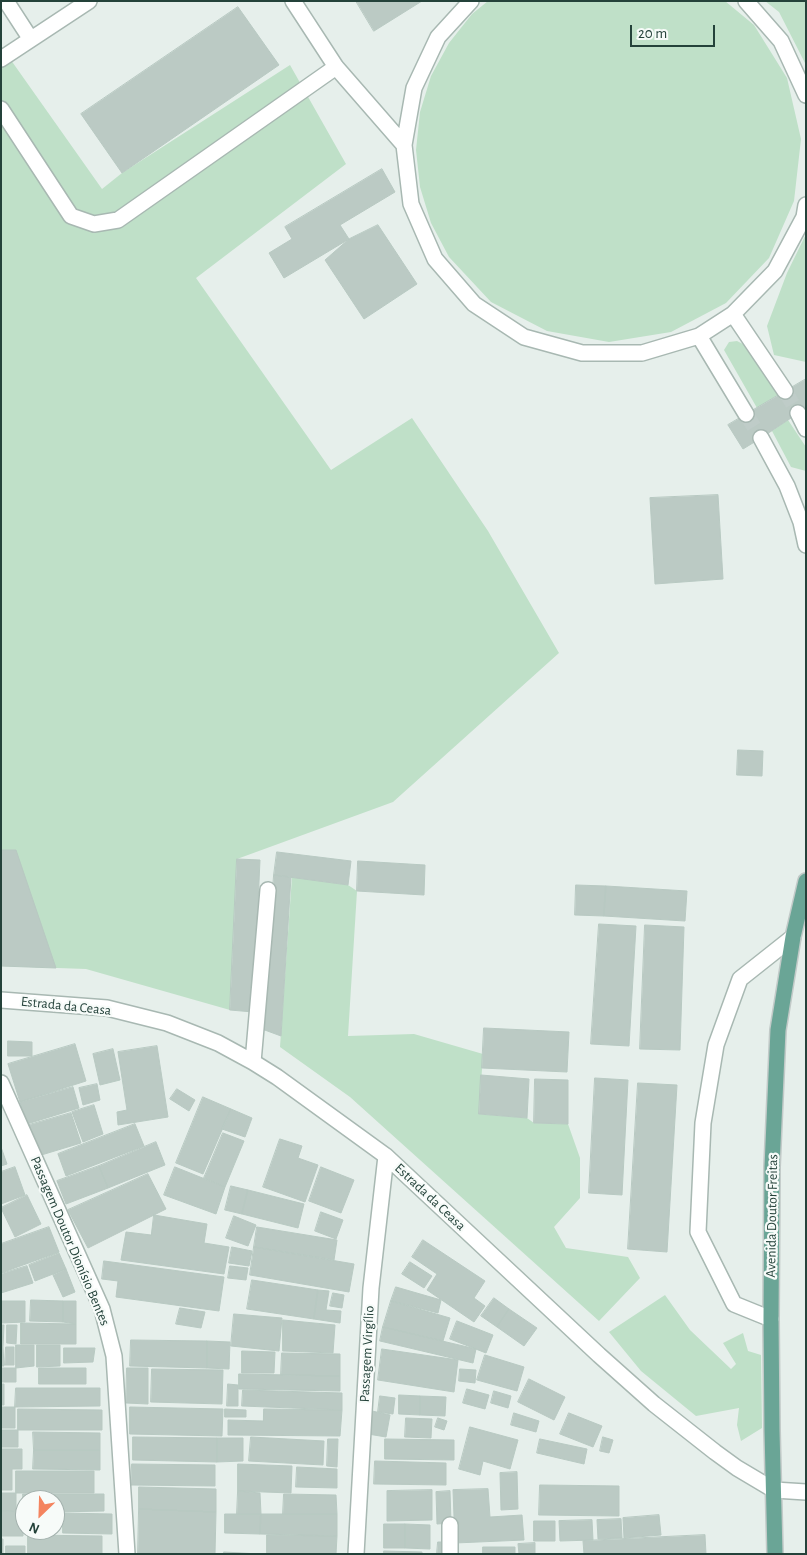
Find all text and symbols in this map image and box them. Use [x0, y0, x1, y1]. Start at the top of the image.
scale bar [632, 15, 717, 47]
text: 20 m [638, 26, 667, 41]
street label: Estrada da Ceasa [20, 993, 112, 1019]
street label: Passagem Doutor Dionísio Bentes [27, 1154, 113, 1328]
street label: Avenida Doutor Freitas [763, 1154, 781, 1278]
street label: Estrada da Ceasa [391, 1160, 469, 1234]
street label: Passagem Virgílio [356, 1305, 378, 1403]
north arrow [15, 1490, 65, 1540]
text: N [27, 1519, 42, 1536]

